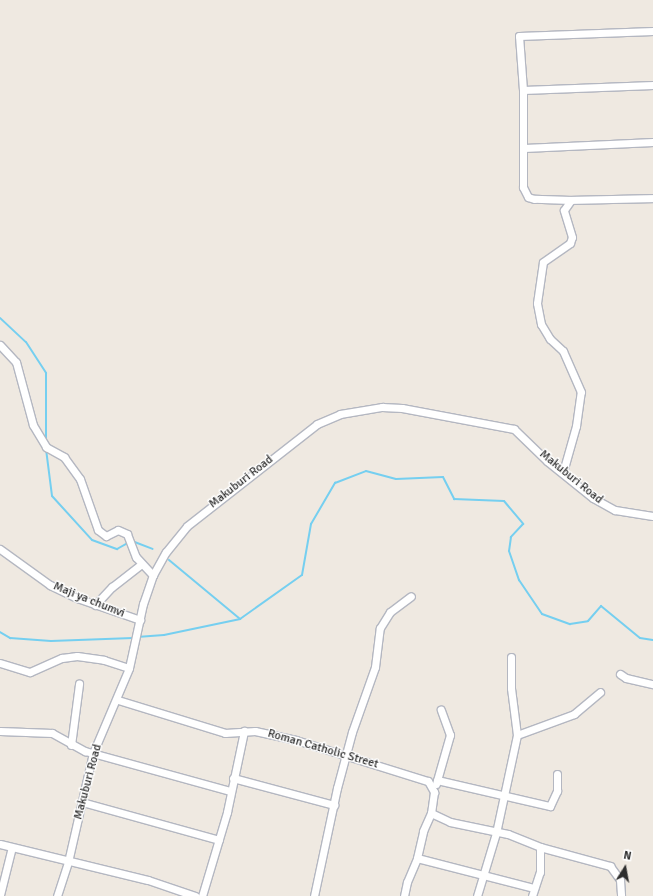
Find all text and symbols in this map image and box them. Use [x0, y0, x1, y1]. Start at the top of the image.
street label: Makuburi Road [536, 447, 606, 507]
street label: Makuburi Road [206, 453, 276, 511]
street label: Maji ya chumvi [51, 579, 127, 621]
street label: Roman Catholic Street [266, 726, 380, 772]
street label: Makuburi Road [71, 743, 105, 821]
north arrow [605, 848, 645, 888]
text: N [622, 849, 632, 863]

